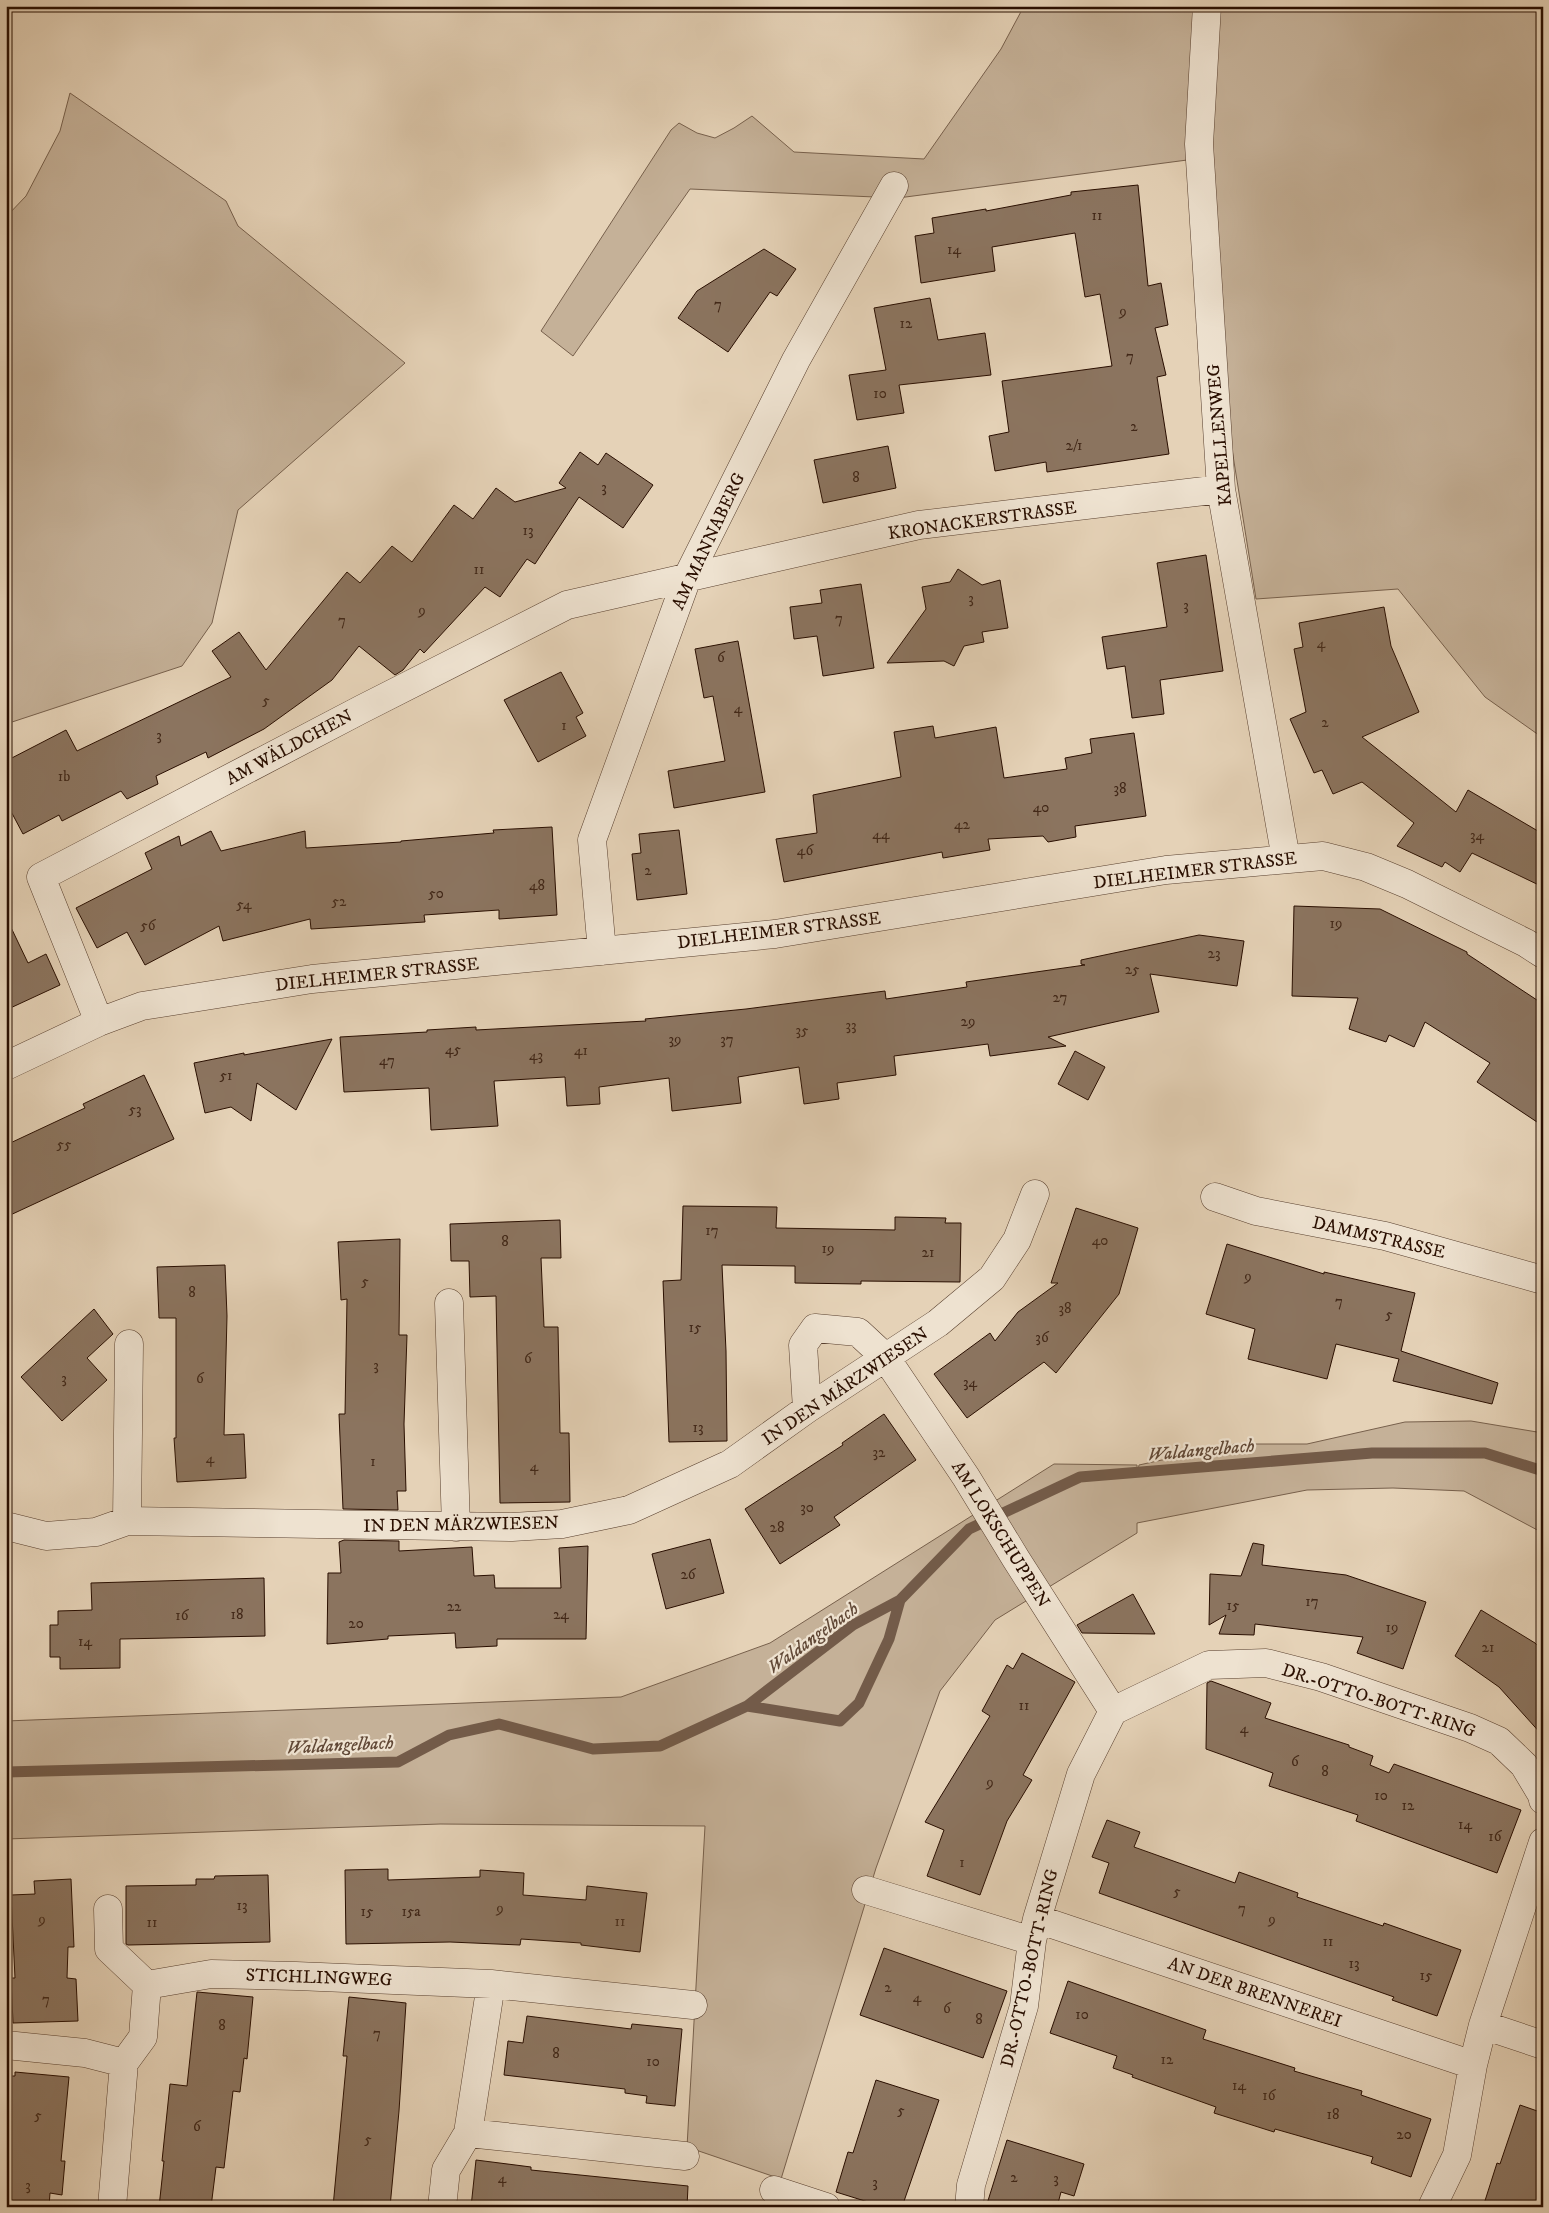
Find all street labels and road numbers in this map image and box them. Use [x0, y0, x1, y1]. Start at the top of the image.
street label: KAPELLENWEG [1203, 363, 1237, 507]
street label: AM MANNABERG [667, 469, 751, 614]
street label: KRONACKERSTRASSE [886, 497, 1078, 545]
street label: AM WÄLDCHEN [222, 705, 357, 790]
street label: DIELHEIMER STRASSE [1092, 848, 1298, 894]
street label: DIELHEIMER STRASSE [676, 908, 882, 954]
street label: DIELHEIMER STRASSE [274, 953, 480, 997]
street label: DAMMSTRASSE [1310, 1212, 1448, 1264]
street label: IN DEN MÄRZWIESEN [758, 1323, 933, 1451]
street label: AM LOKSCHUPPEN [946, 1457, 1054, 1612]
street label: IN DEN MÄRZWIESEN [363, 1512, 559, 1538]
street label: DR.-OTTO-BOTT-RING [1279, 1659, 1479, 1743]
street label: DR.-OTTO-BOTT-RING [996, 1867, 1064, 2069]
street label: AN DER BRENNEREI [1165, 1953, 1344, 2033]
street label: STICHLINGWEG [245, 1964, 393, 1992]

